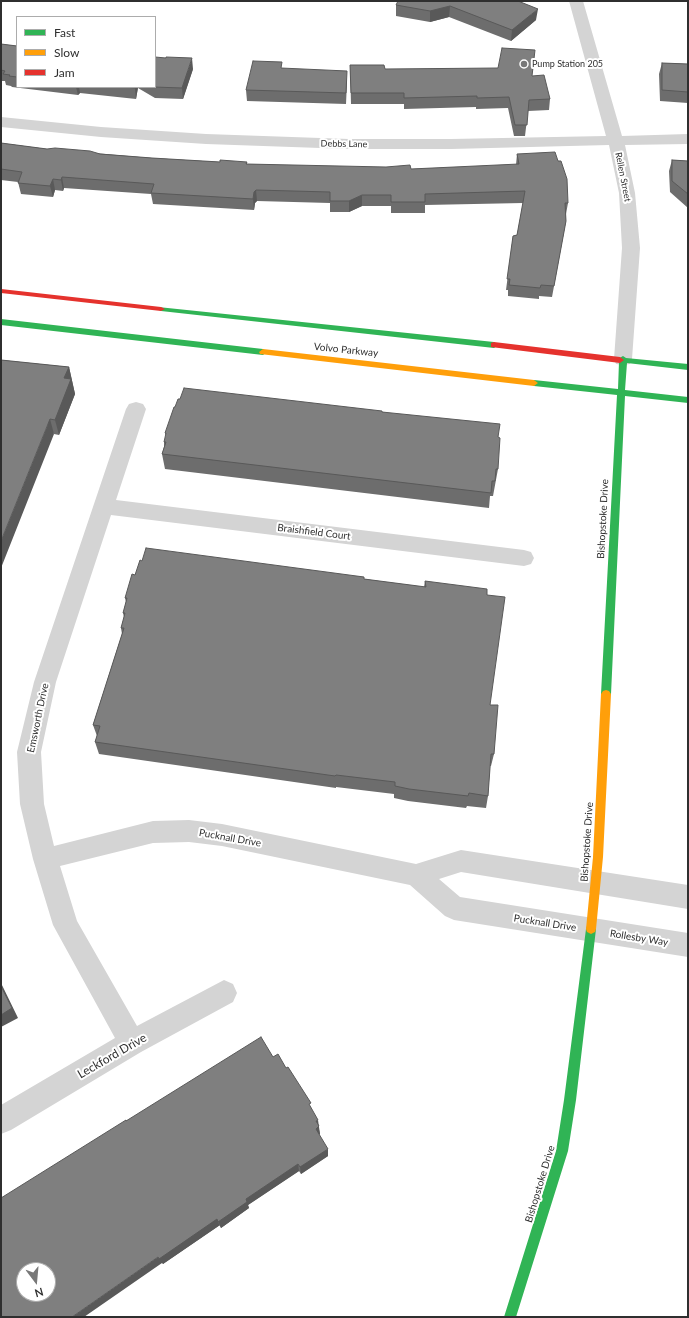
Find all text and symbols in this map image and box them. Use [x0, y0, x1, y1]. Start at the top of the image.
legend [16, 16, 156, 88]
text: Fast [54, 25, 75, 40]
text: Slow [54, 45, 79, 60]
marker: Pump Station 205 [519, 59, 529, 69]
place label: Pump Station 205 [532, 59, 603, 69]
text: Jam [54, 65, 75, 80]
street label: Debbs Lane [321, 138, 367, 150]
street label: Rellen Street [613, 151, 633, 203]
street label: Volvo Parkway [313, 341, 379, 359]
street label: Bishopstoke Drive [595, 479, 611, 559]
street label: Braishfield Court [277, 522, 351, 542]
street label: Emsworth Drive [25, 682, 51, 754]
street label: Bishopstoke Drive [578, 802, 596, 882]
street label: Pucknall Drive [198, 827, 262, 849]
street label: Pucknall Drive [513, 912, 577, 934]
street label: Rollesby Way [609, 927, 669, 949]
street label: Leckford Drive [75, 1030, 149, 1082]
street label: Bishopstoke Drive [523, 1144, 557, 1224]
north arrow [16, 1262, 56, 1302]
text: N [33, 1286, 45, 1300]

